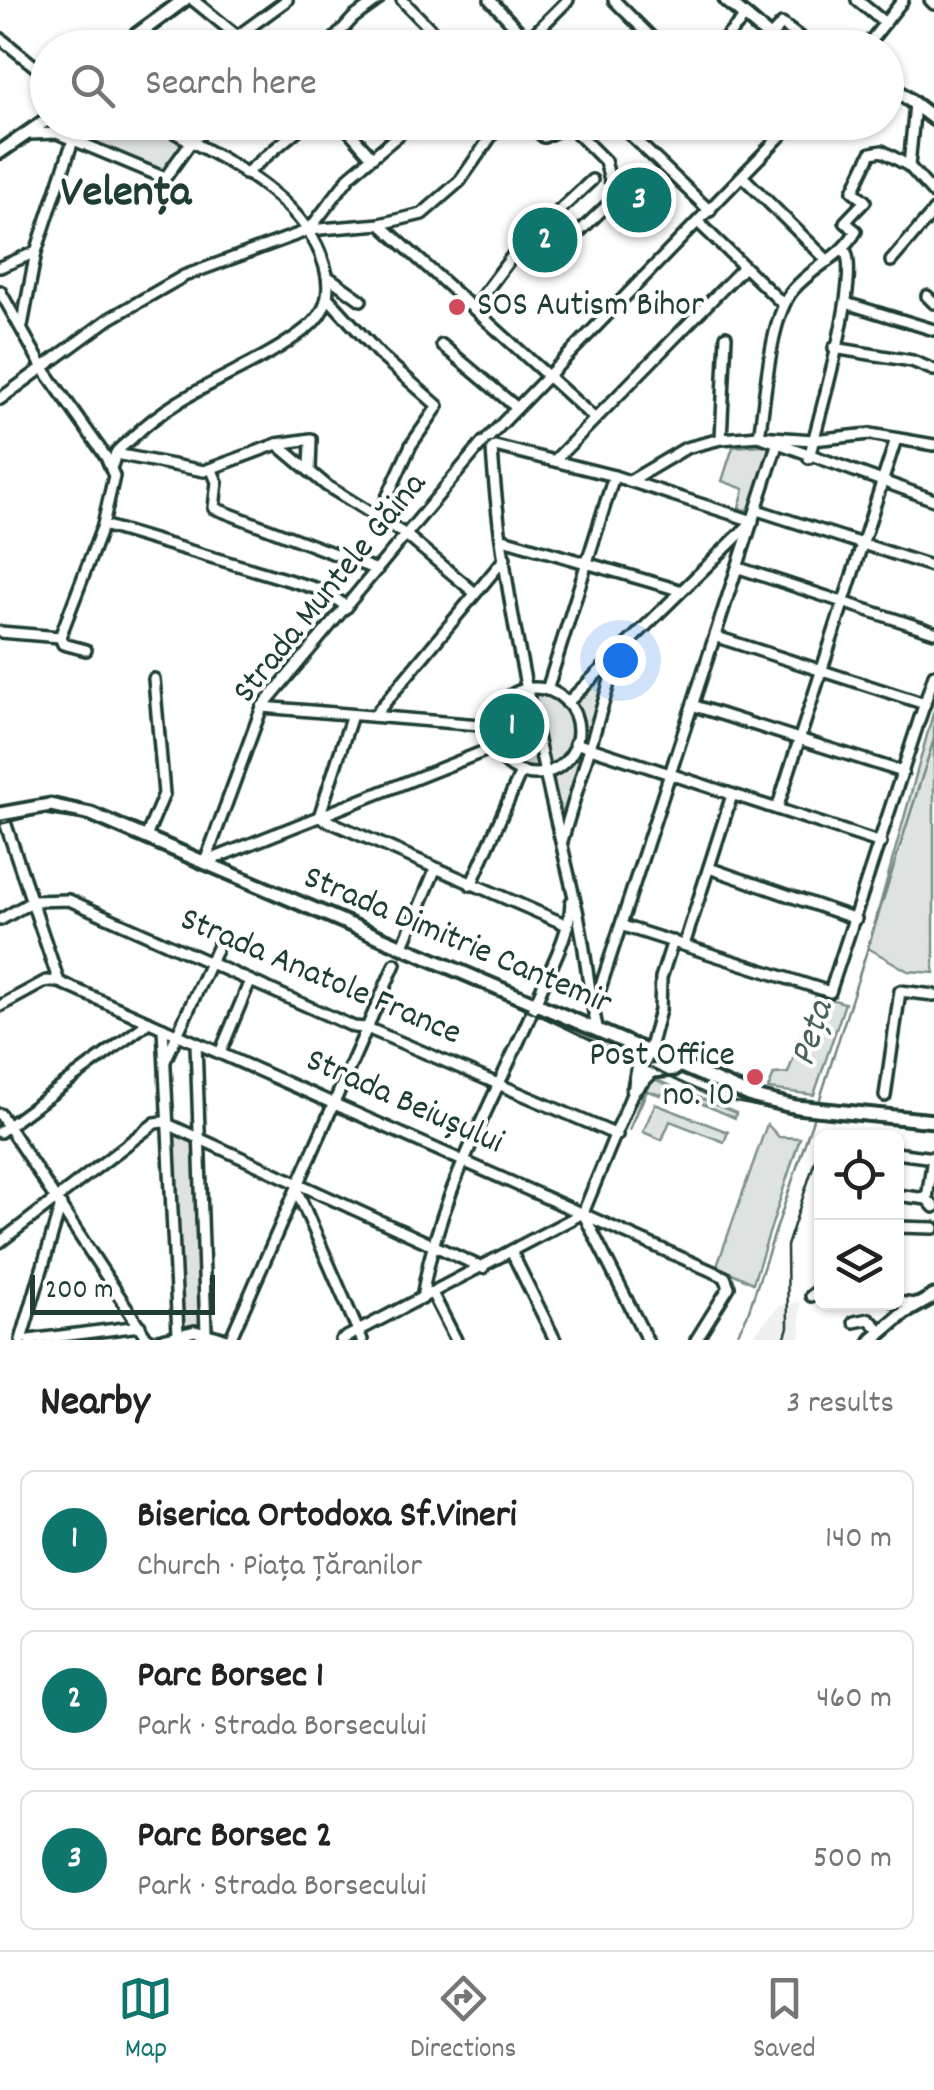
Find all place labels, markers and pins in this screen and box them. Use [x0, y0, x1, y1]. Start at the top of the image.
pin: 3 [606, 162, 672, 238]
pin: 2 [512, 202, 578, 278]
place label: SOS Autism Bihor [477, 282, 704, 332]
marker: SOS Autism Bihor [446, 296, 468, 318]
pin: 1 [480, 688, 544, 764]
place label: Post Office no. 10 [589, 1032, 735, 1122]
marker: Post Office no. 10 [744, 1066, 766, 1088]

